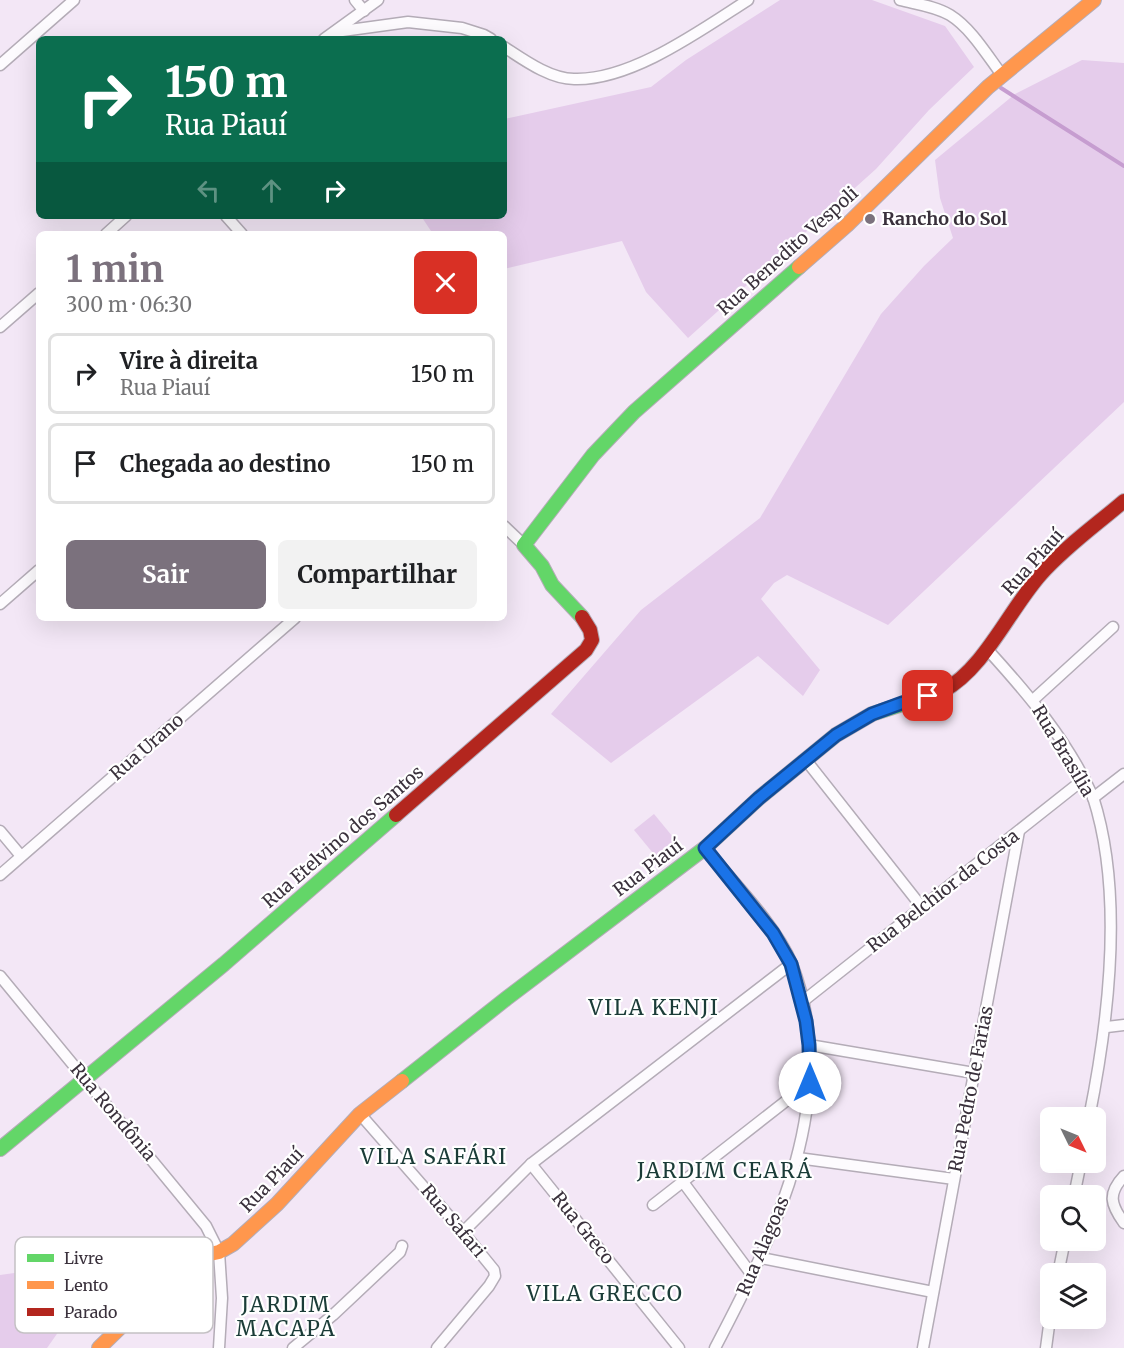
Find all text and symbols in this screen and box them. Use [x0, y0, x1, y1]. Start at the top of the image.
text: 150 m [165, 56, 287, 108]
icon: right [66, 60, 144, 138]
text: Rua Piauí [165, 108, 287, 142]
icon: left [192, 174, 225, 207]
icon: ahead [255, 174, 288, 207]
icon: right [318, 174, 351, 207]
street label: Rua Benedito Vespoli [713, 181, 863, 320]
place label: Rancho do Sol [882, 207, 1007, 230]
marker: Rancho do Sol [863, 212, 877, 226]
text: 1 min [66, 247, 164, 292]
button: close [414, 251, 477, 314]
text: 300 m · 06:30 [66, 292, 192, 317]
text: Vire à direita [120, 347, 258, 375]
icon: right [69, 357, 102, 390]
text: 150 m [411, 360, 474, 388]
text: Rua Piauí [120, 375, 210, 400]
icon: arrive [69, 447, 102, 480]
text: Chegada ao destino [120, 450, 330, 478]
text: 150 m [411, 450, 474, 478]
street label: Rua Piauí [997, 523, 1069, 600]
button: Sair [66, 540, 266, 609]
button: Compartilhar [278, 540, 477, 609]
pin [902, 670, 953, 721]
icon: arrive [911, 679, 944, 712]
street label: Rua Brasília [1027, 701, 1100, 801]
street label: Rua Urano [105, 708, 188, 785]
street label: Rua Etelvino dos Santos [258, 760, 428, 913]
street label: Rua Belchior da Costa [862, 824, 1024, 957]
street label: Rua Piauí [608, 833, 688, 901]
district label: VILA KENJI [588, 994, 719, 1021]
street label: Rua Pedro de Farias [943, 1004, 998, 1174]
position arrow [778, 1051, 842, 1115]
street label: Rua Rondônia [66, 1058, 161, 1166]
north arrow [1040, 1107, 1106, 1173]
map controls [1040, 1107, 1106, 1329]
street label: Rua Piauí [235, 1142, 309, 1217]
district label: VILA SAFÁRI [359, 1142, 508, 1170]
district label: JARDIM CEARÁ [636, 1156, 813, 1184]
street label: Rua Safari [416, 1179, 491, 1262]
button: search [1040, 1185, 1106, 1251]
street label: Rua Greco [547, 1187, 620, 1269]
street label: Rua Alagoas [731, 1193, 794, 1299]
legend [15, 1237, 213, 1333]
text: Livre [64, 1248, 103, 1268]
button: layers [1040, 1263, 1106, 1329]
text: Lento [64, 1275, 108, 1295]
district label: VILA GRECCO [525, 1280, 684, 1307]
district label: JARDIM MACAPÁ [236, 1291, 336, 1342]
text: Parado [64, 1302, 117, 1322]

